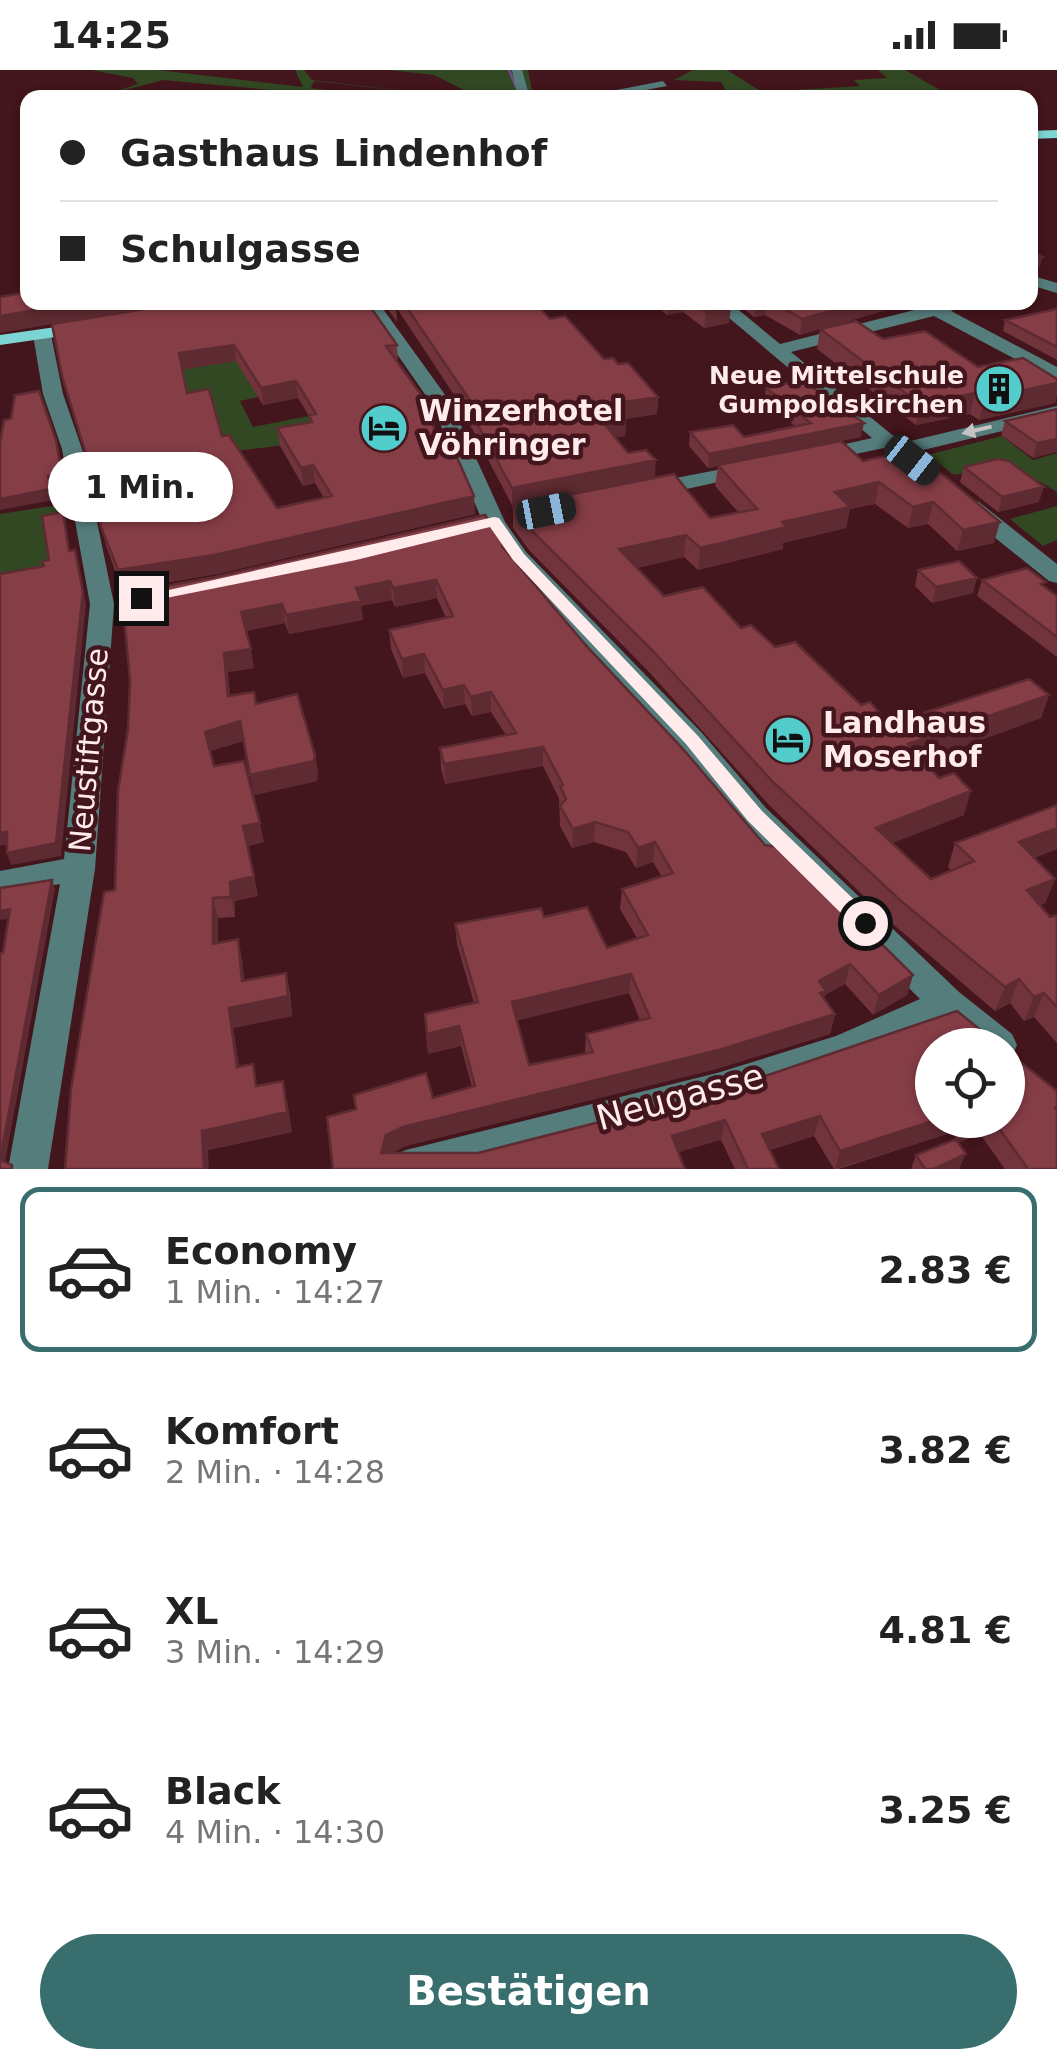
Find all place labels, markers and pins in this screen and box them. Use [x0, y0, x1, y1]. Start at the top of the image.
place label: Neue Mittelschule Gumpoldskirchen [709, 361, 964, 419]
building icon: Neue Mittelschule Gumpoldskirchen [973, 363, 1025, 415]
place label: Winzerhotel Vöhringer [419, 393, 623, 462]
hotel icon: Winzerhotel Vöhringer [358, 402, 410, 454]
place label: Landhaus Moserhof [823, 705, 986, 774]
hotel icon: Landhaus Moserhof [762, 714, 814, 766]

